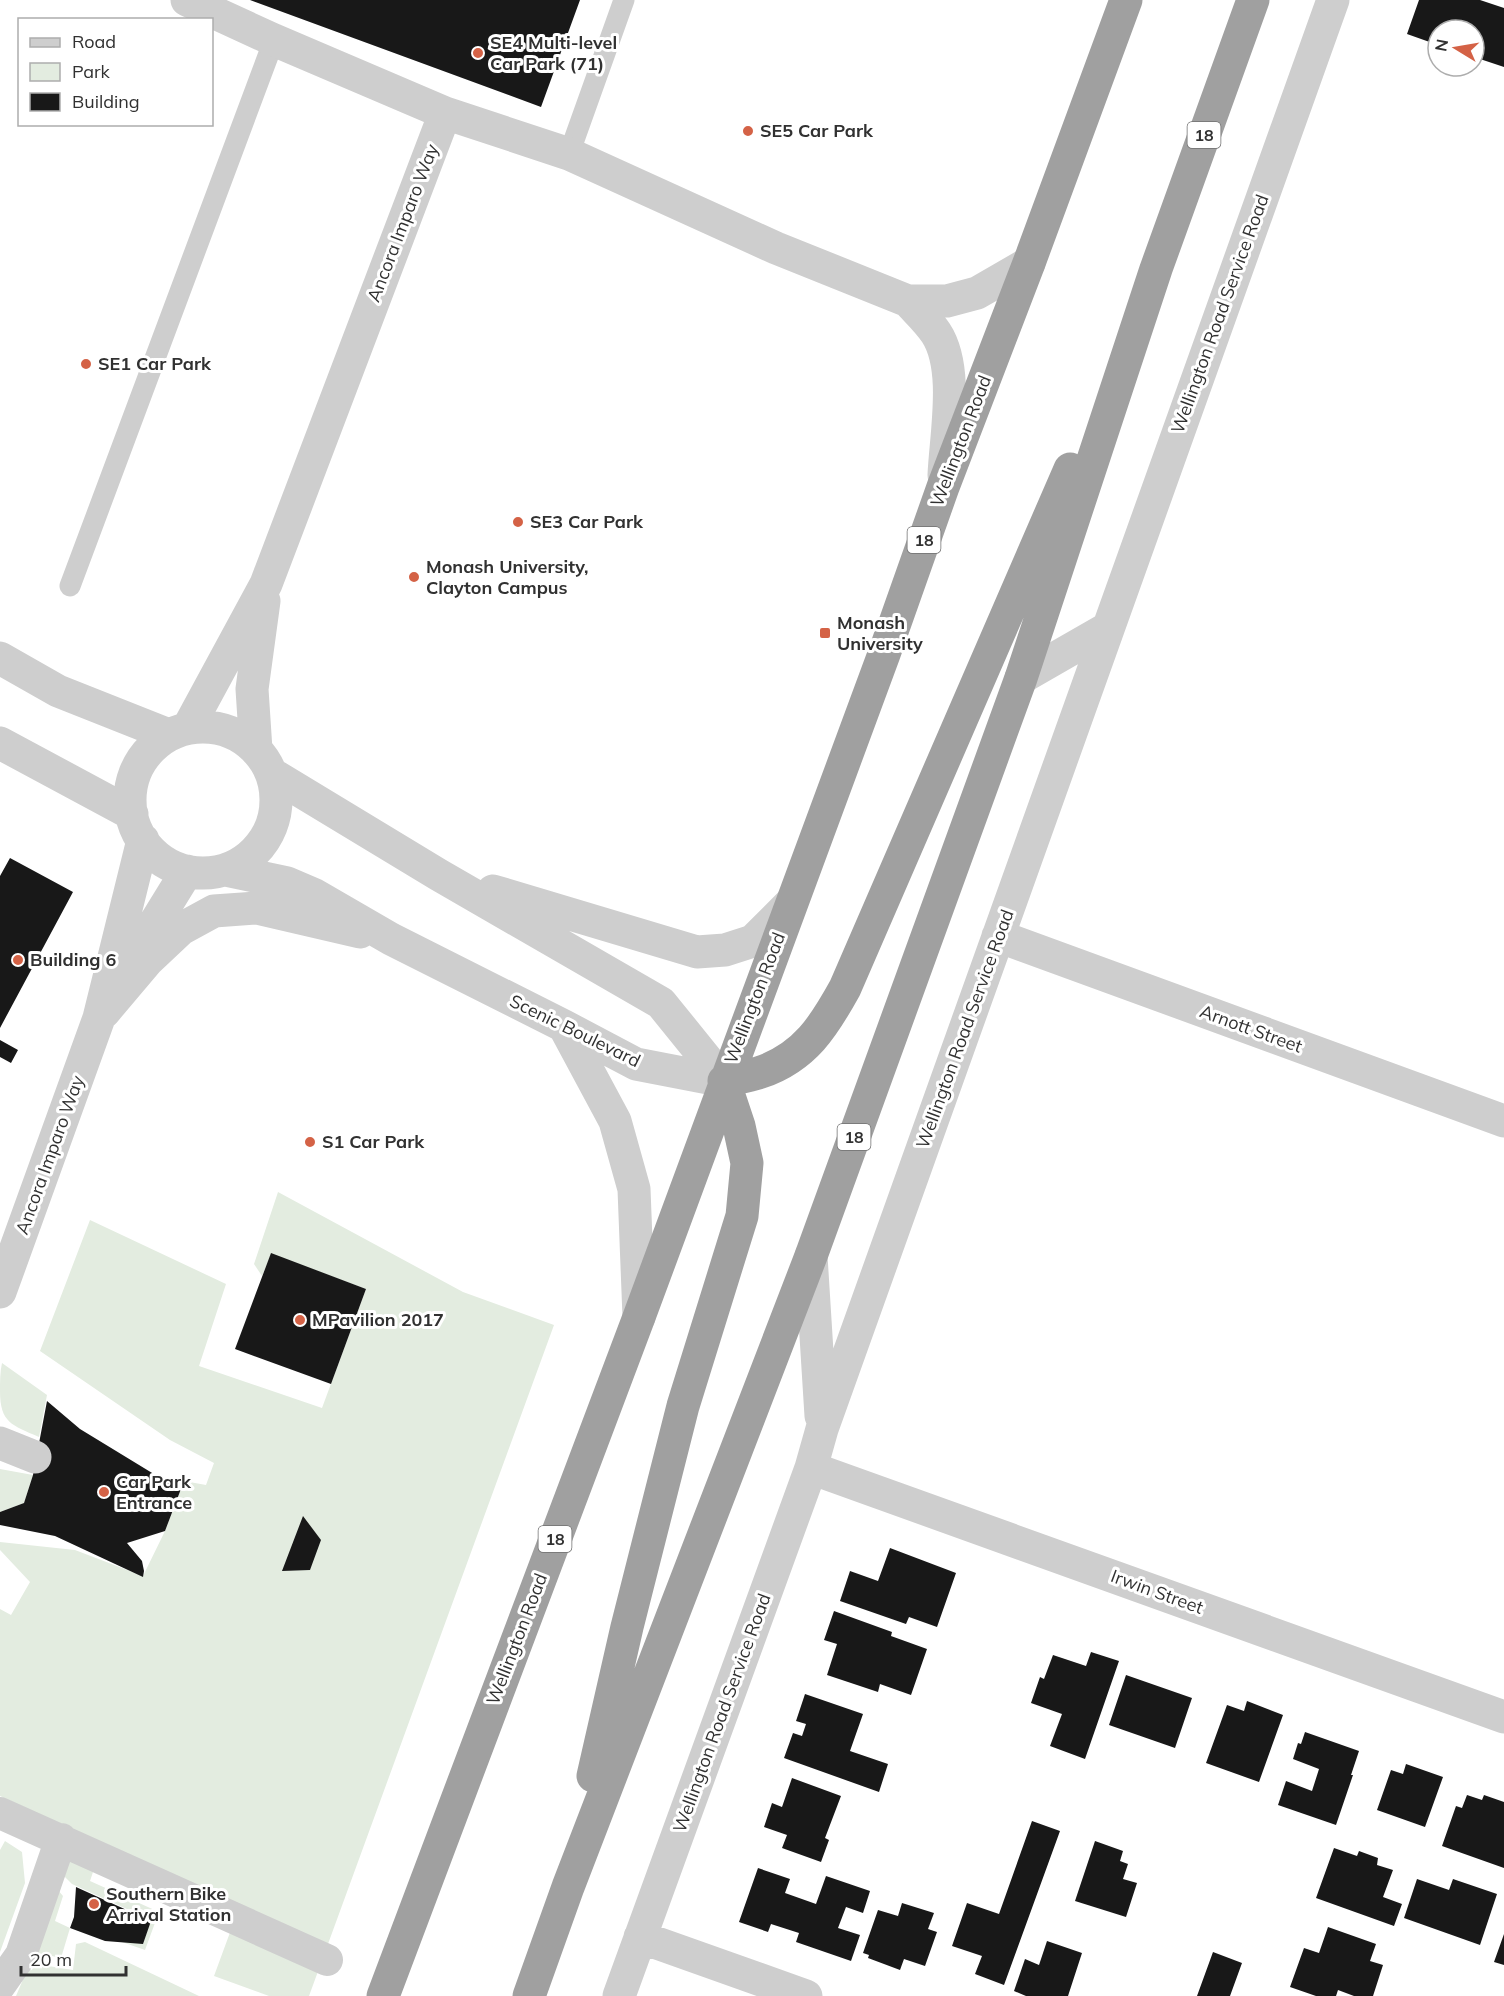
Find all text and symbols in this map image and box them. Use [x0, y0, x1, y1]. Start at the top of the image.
legend [18, 18, 213, 126]
north arrow [1426, 18, 1486, 78]
text: Road [72, 30, 116, 53]
place label: SE4 Multi-level Car Park (71) [490, 31, 617, 75]
text: N [1430, 37, 1452, 53]
marker: SE4 Multi-level Car Park (71) [471, 46, 485, 60]
text: Park [72, 60, 111, 83]
text: Building [72, 90, 140, 113]
place label: SE5 Car Park [760, 119, 874, 142]
road number: 18 [1188, 122, 1220, 148]
marker: SE5 Car Park [741, 124, 755, 138]
street label: Ancora Imparo Way [362, 140, 443, 305]
street label: Wellington Road Service Road [1165, 191, 1274, 437]
place label: SE1 Car Park [98, 352, 212, 375]
marker: SE1 Car Park [79, 357, 93, 371]
street label: Wellington Road [925, 372, 996, 510]
place label: SE3 Car Park [530, 510, 644, 533]
marker: SE3 Car Park [511, 515, 525, 529]
road number: 18 [908, 527, 940, 553]
place label: Monash University, Clayton Campus [426, 555, 589, 599]
marker: Monash University, Clayton Campus [407, 570, 421, 584]
place label: Monash University [837, 611, 923, 655]
marker: Monash University [818, 626, 832, 640]
street label: Wellington Road Service Road [910, 906, 1019, 1152]
street label: Wellington Road [719, 929, 790, 1067]
place label: Building 6 [30, 948, 116, 971]
marker: Building 6 [11, 953, 25, 967]
street label: Scenic Boulevard [506, 989, 644, 1072]
street label: Arnott Street [1197, 999, 1306, 1058]
street label: Ancora Imparo Way [10, 1072, 89, 1237]
road number: 18 [838, 1124, 870, 1150]
place label: S1 Car Park [322, 1130, 425, 1153]
marker: S1 Car Park [303, 1135, 317, 1149]
place label: MPavilion 2017 [312, 1308, 444, 1331]
marker: MPavilion 2017 [293, 1313, 307, 1327]
place label: Car Park Entrance [116, 1470, 192, 1514]
marker: Car Park Entrance [97, 1485, 111, 1499]
road number: 18 [538, 1526, 572, 1552]
street label: Irwin Street [1108, 1564, 1207, 1619]
street label: Wellington Road [481, 1570, 552, 1708]
street label: Wellington Road Service Road [667, 1590, 776, 1836]
place label: Southern Bike Arrival Station [106, 1882, 231, 1926]
marker: Southern Bike Arrival Station [87, 1897, 101, 1911]
scale bar [21, 1939, 126, 1977]
text: 20 m [30, 1948, 72, 1971]

